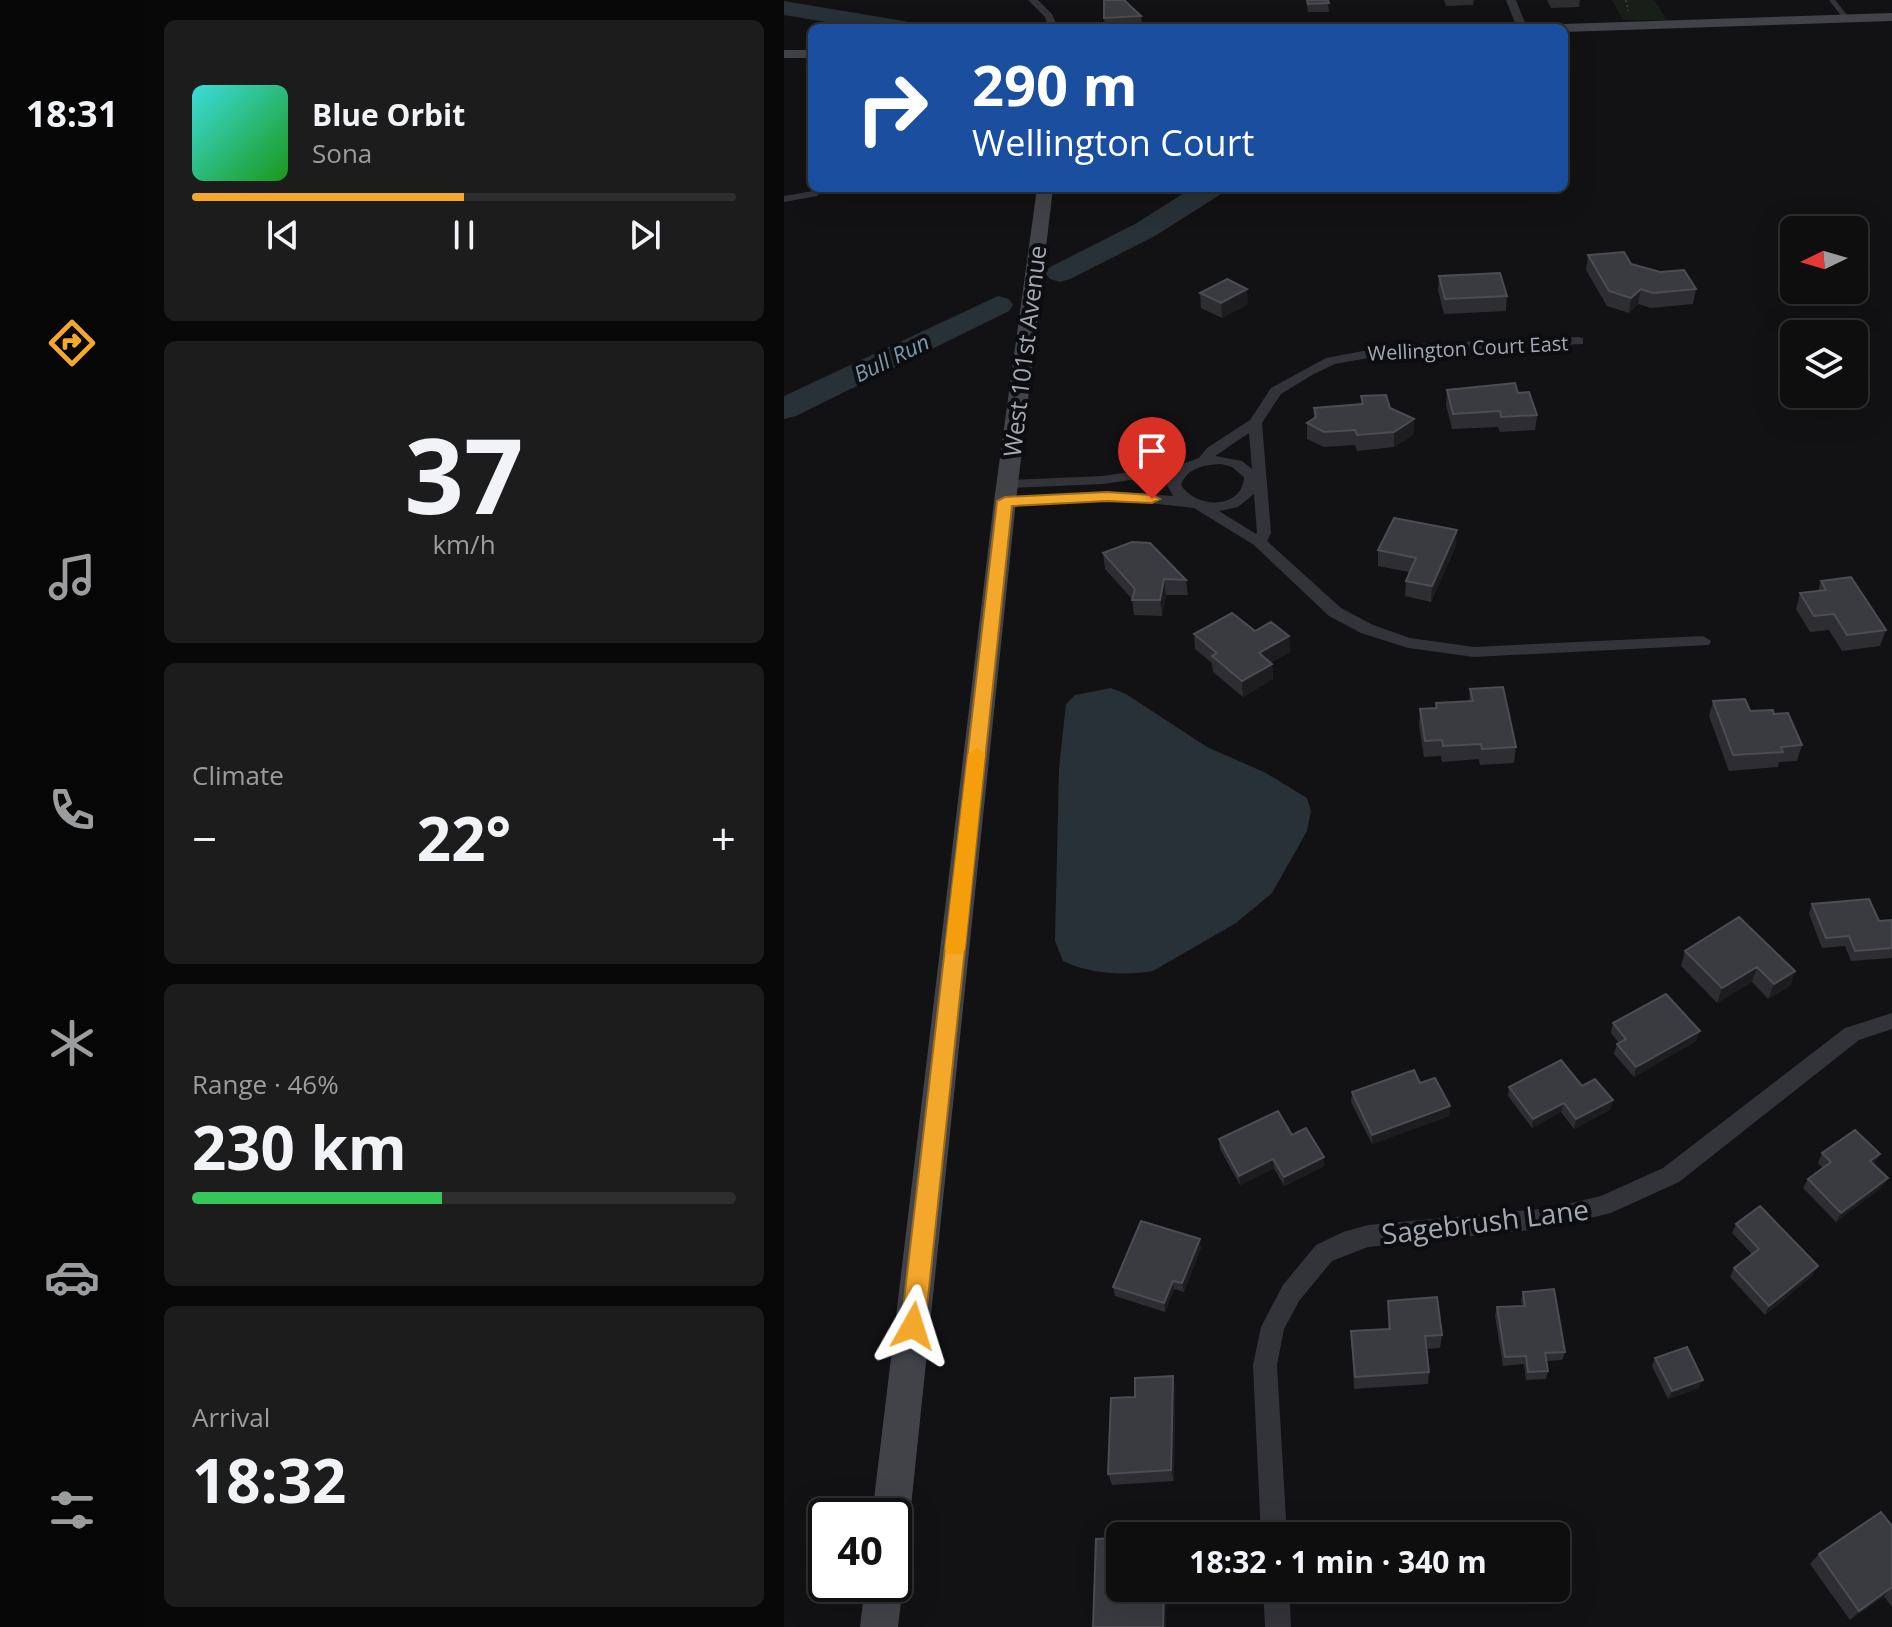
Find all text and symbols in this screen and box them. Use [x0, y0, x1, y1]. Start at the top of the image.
text: 290 m [972, 46, 1138, 122]
icon: right [840, 56, 944, 160]
text: 18:31 [26, 89, 118, 138]
text: Blue Orbit [312, 94, 465, 135]
text: Wellington Court [972, 118, 1254, 167]
text: Sona [312, 135, 372, 171]
icon: previous [261, 213, 305, 257]
icon: pause [442, 213, 486, 257]
icon: next [623, 213, 667, 257]
north arrow [1780, 216, 1868, 304]
map controls [1780, 216, 1868, 408]
street label: West 101st Avenue [995, 243, 1053, 459]
icon: directions [44, 315, 100, 371]
button: layers [1780, 320, 1868, 408]
water label: Bull Run [848, 326, 934, 388]
street label: Wellington Court East [1367, 329, 1569, 367]
text: 37 [405, 403, 523, 544]
pin [1118, 417, 1186, 499]
icon: arrive [1130, 429, 1174, 473]
text: km/h [432, 526, 496, 562]
icon: music [44, 549, 100, 605]
text: Climate [192, 757, 284, 793]
icon: phone [44, 782, 100, 838]
text: 22° [417, 797, 511, 879]
text: − [192, 808, 217, 868]
text: + [711, 808, 736, 868]
icon: climate [44, 1015, 100, 1071]
text: Range · 46% [192, 1066, 339, 1102]
text: 230 km [192, 1106, 407, 1188]
street label: Sagebrush Lane [1379, 1189, 1591, 1253]
icon: car [44, 1249, 100, 1305]
position arrow [871, 1284, 955, 1368]
text: Arrival [192, 1399, 270, 1435]
text: 18:32 [192, 1439, 346, 1521]
icon: filters [44, 1482, 100, 1538]
speed limit sign: 40 [808, 1498, 912, 1602]
text: 18:32 · 1 min · 340 m [1189, 1541, 1487, 1582]

